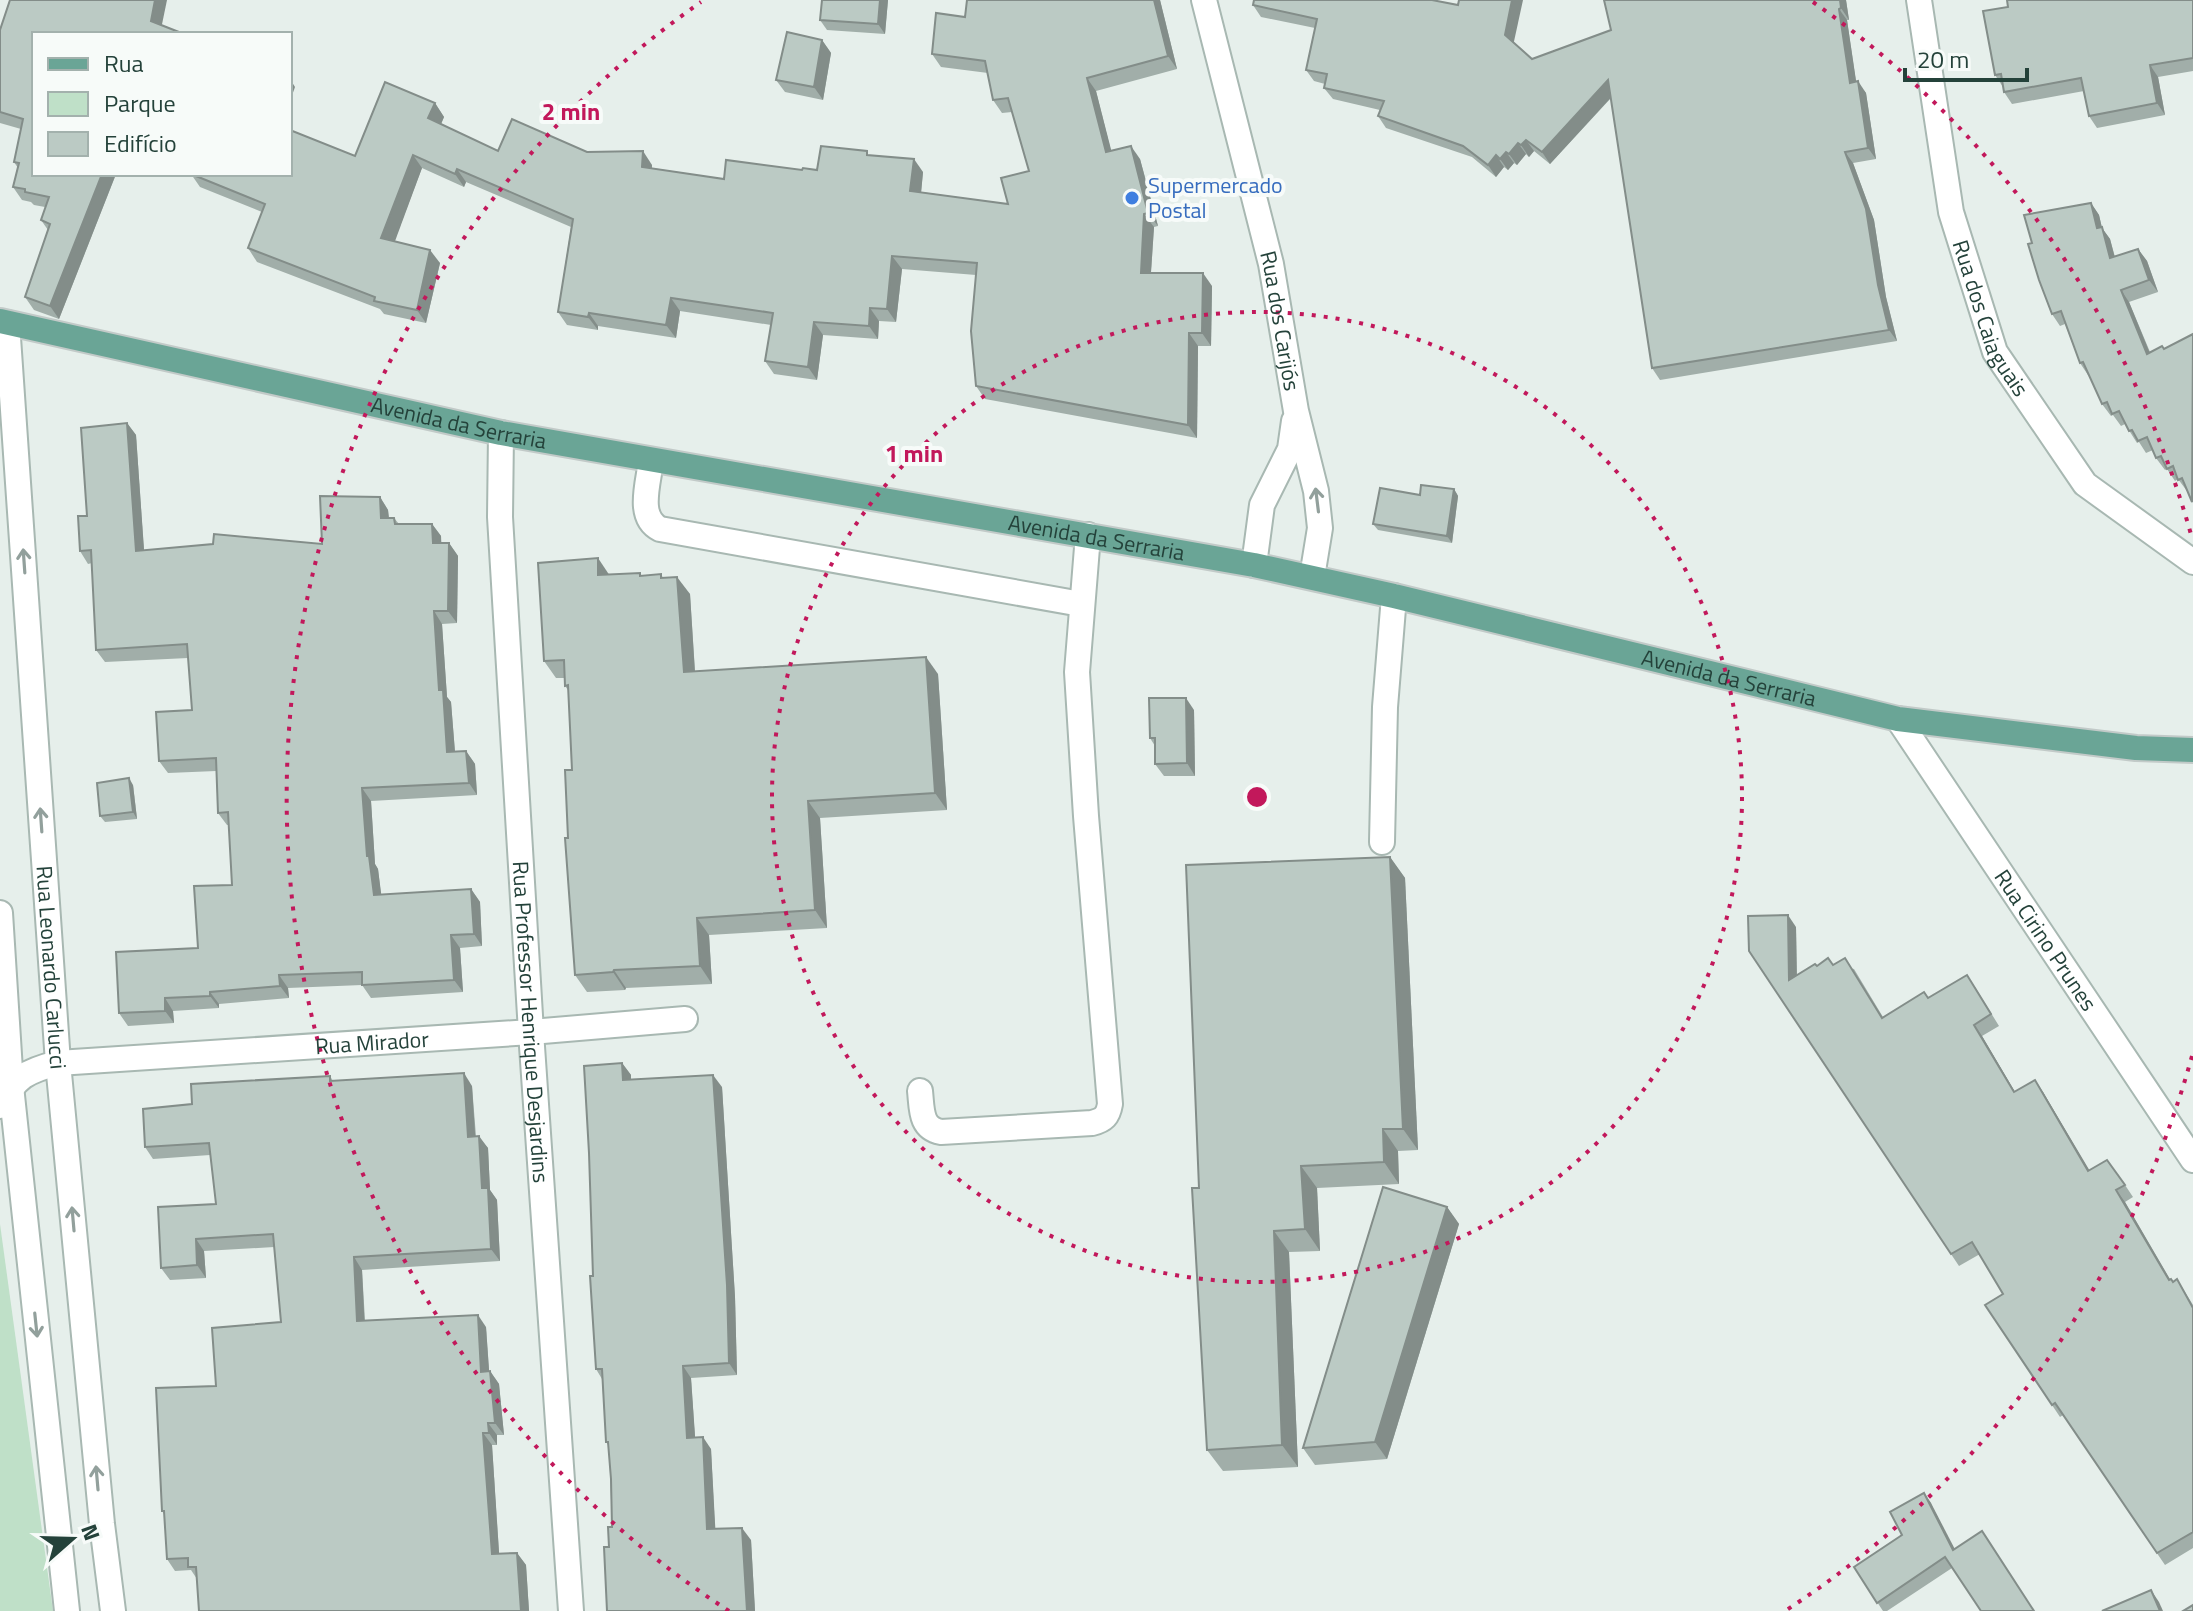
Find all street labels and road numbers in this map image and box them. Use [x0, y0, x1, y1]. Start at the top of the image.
street label: Rua dos Caiaguais [1944, 235, 2038, 403]
street label: Rua dos Carijós [1251, 247, 1309, 393]
street label: Avenida da Serraria [368, 387, 549, 458]
street label: Avenida da Serraria [1006, 505, 1188, 570]
street label: Avenida da Serraria [1638, 640, 1820, 715]
street label: Rua Professor Henrique Desjardins [504, 860, 558, 1184]
street label: Rua Cirino Prunes [1986, 862, 2106, 1018]
street label: Rua Leonardo Carlucci [27, 865, 76, 1071]
street label: Rua Mirador [314, 1022, 430, 1063]

